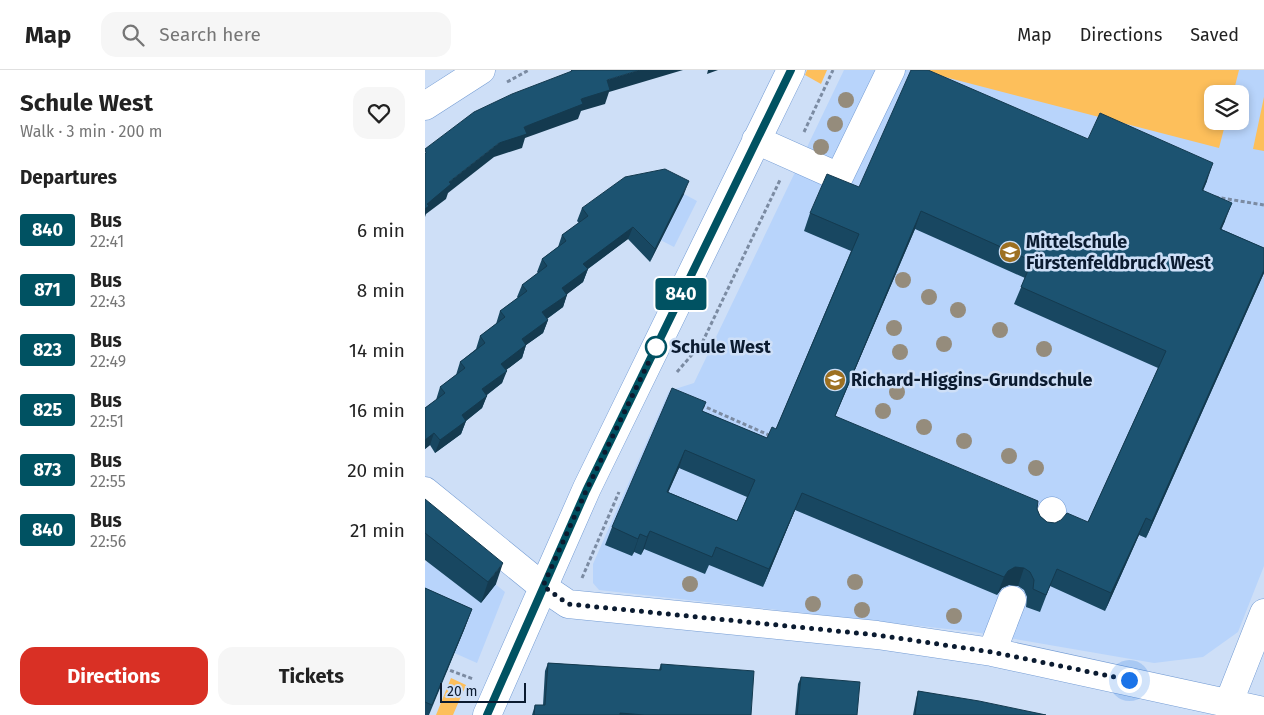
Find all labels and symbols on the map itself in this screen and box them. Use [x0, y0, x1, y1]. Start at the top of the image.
place label: Mittelschule Fürstenfeldbruck West [1026, 231, 1212, 274]
school or university icon: Mittelschule Fürstenfeldbruck West [998, 240, 1022, 264]
line badge: 840 [652, 278, 710, 310]
marker: Schule West [645, 336, 667, 358]
place label: Schule West [671, 336, 772, 358]
school or university icon: Richard-Higgins-Grundschule [823, 368, 847, 392]
place label: Richard-Higgins-Grundschule [851, 369, 1093, 391]
your location [1117, 668, 1142, 693]
scale bar [440, 680, 526, 703]

